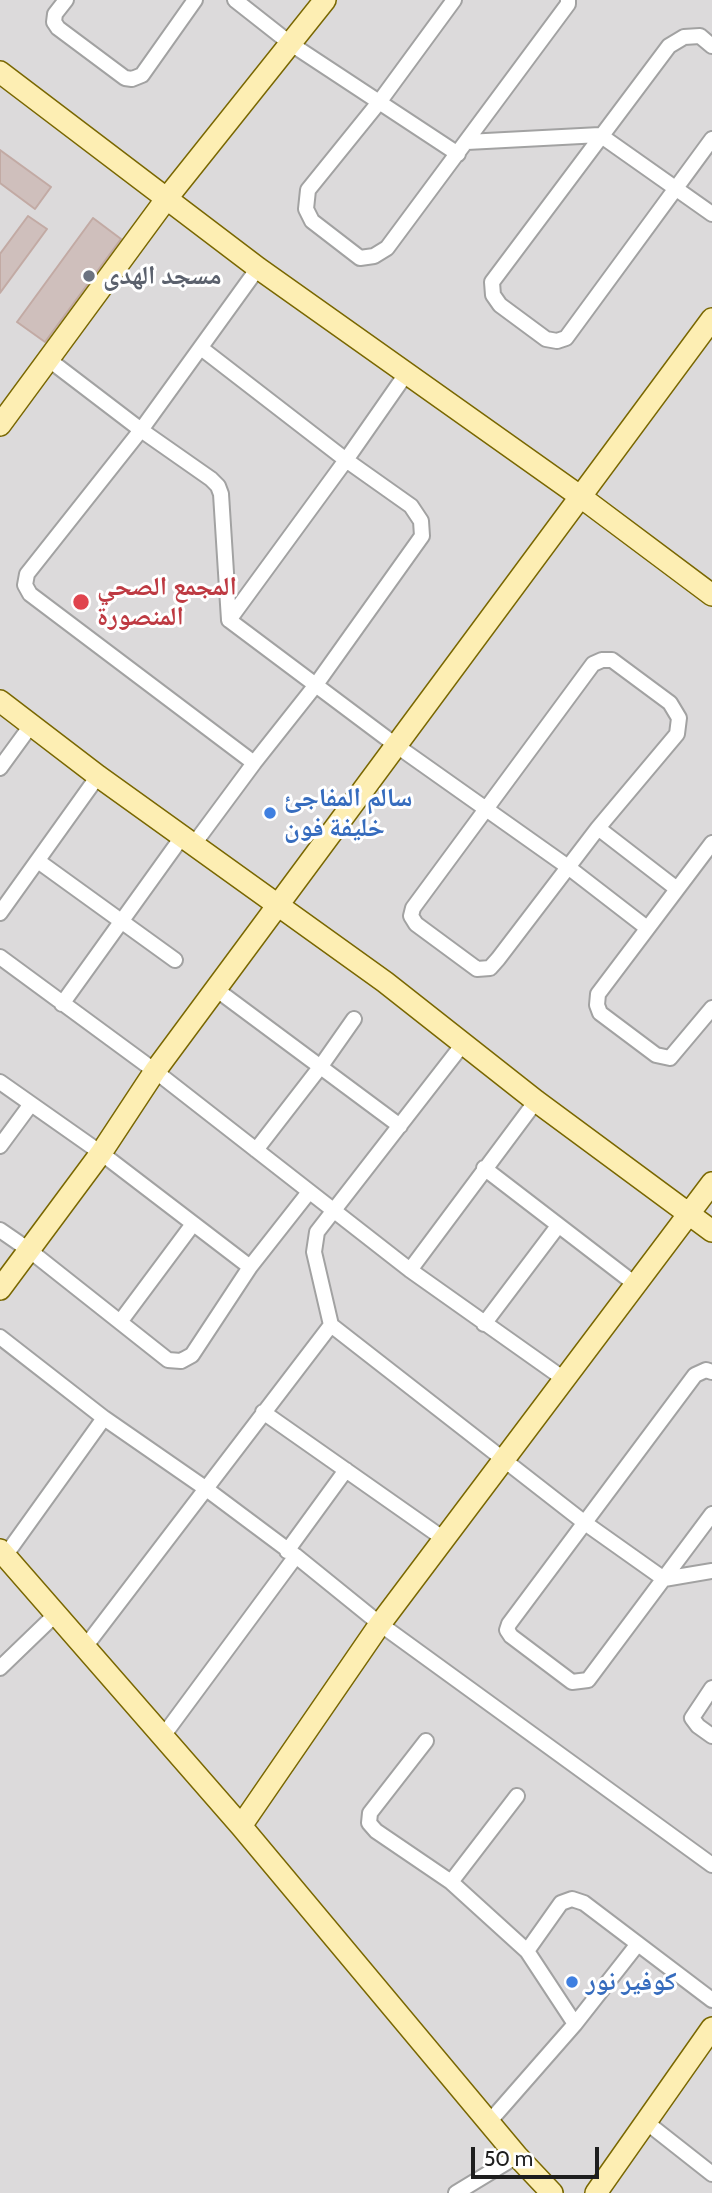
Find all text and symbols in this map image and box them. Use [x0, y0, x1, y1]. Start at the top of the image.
place label: مسجد الهدى [103, 260, 221, 292]
marker: مسجد الهدى [81, 268, 97, 284]
place label: المجمع الصحي المنصورة [97, 571, 237, 632]
marker: المجمع الصحي المنصورة [71, 592, 91, 612]
place label: سالم المفاجئ خليفة فون [284, 782, 412, 844]
marker: سالم المفاجئ خليفة فون [262, 805, 278, 821]
place label: كوفير نور [586, 1966, 676, 1998]
marker: كوفير نور [564, 1974, 580, 1990]
scale bar [474, 2134, 602, 2178]
text: 50 m [484, 2146, 533, 2171]

